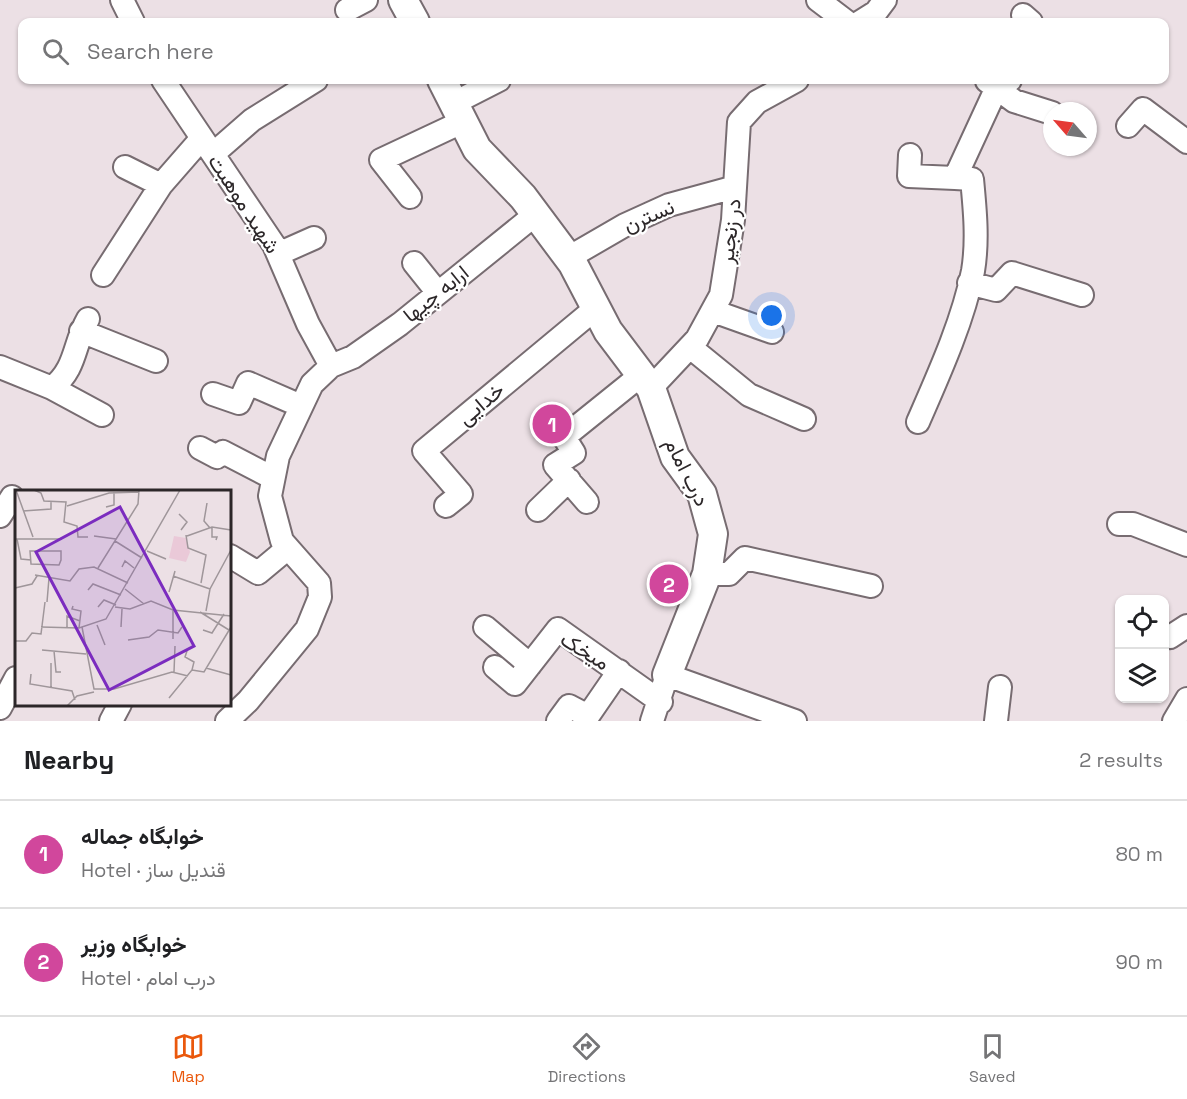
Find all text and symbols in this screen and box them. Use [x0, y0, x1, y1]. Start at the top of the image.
search box [18, 18, 1169, 84]
icon: search [39, 35, 72, 68]
text: Search here [87, 37, 214, 65]
north arrow [1043, 102, 1097, 156]
street label: شهید موهبت [202, 149, 287, 259]
street label: نسترن [619, 193, 678, 238]
street label: در زنجیر [712, 197, 747, 266]
street label: ارابه چیها [397, 259, 475, 329]
your location [757, 301, 786, 330]
street label: خدایی [452, 376, 510, 431]
pin: 1 [532, 402, 572, 446]
street label: درب امام [658, 433, 716, 511]
inset map [15, 490, 231, 706]
pin: 2 [650, 562, 688, 606]
map controls [1115, 595, 1169, 703]
button: locate [1115, 595, 1169, 649]
street label: میخک [556, 625, 615, 676]
button: layers [1115, 649, 1169, 703]
text: Nearby [24, 743, 114, 777]
text: 2 results [1079, 747, 1163, 773]
text: خوابگاه جماله [81, 822, 204, 850]
text: 1 [39, 841, 48, 867]
text: 80 m [1115, 841, 1163, 867]
text: Hotel · قندیل ساز [81, 857, 226, 883]
text: خوابگاه وزیر [81, 930, 187, 958]
text: 2 [38, 949, 49, 975]
text: 90 m [1116, 949, 1163, 975]
text: Hotel · درب امام [81, 965, 216, 991]
tab: Map [171, 1030, 205, 1087]
tab: Directions [548, 1030, 626, 1087]
tab: Saved [969, 1030, 1016, 1087]

